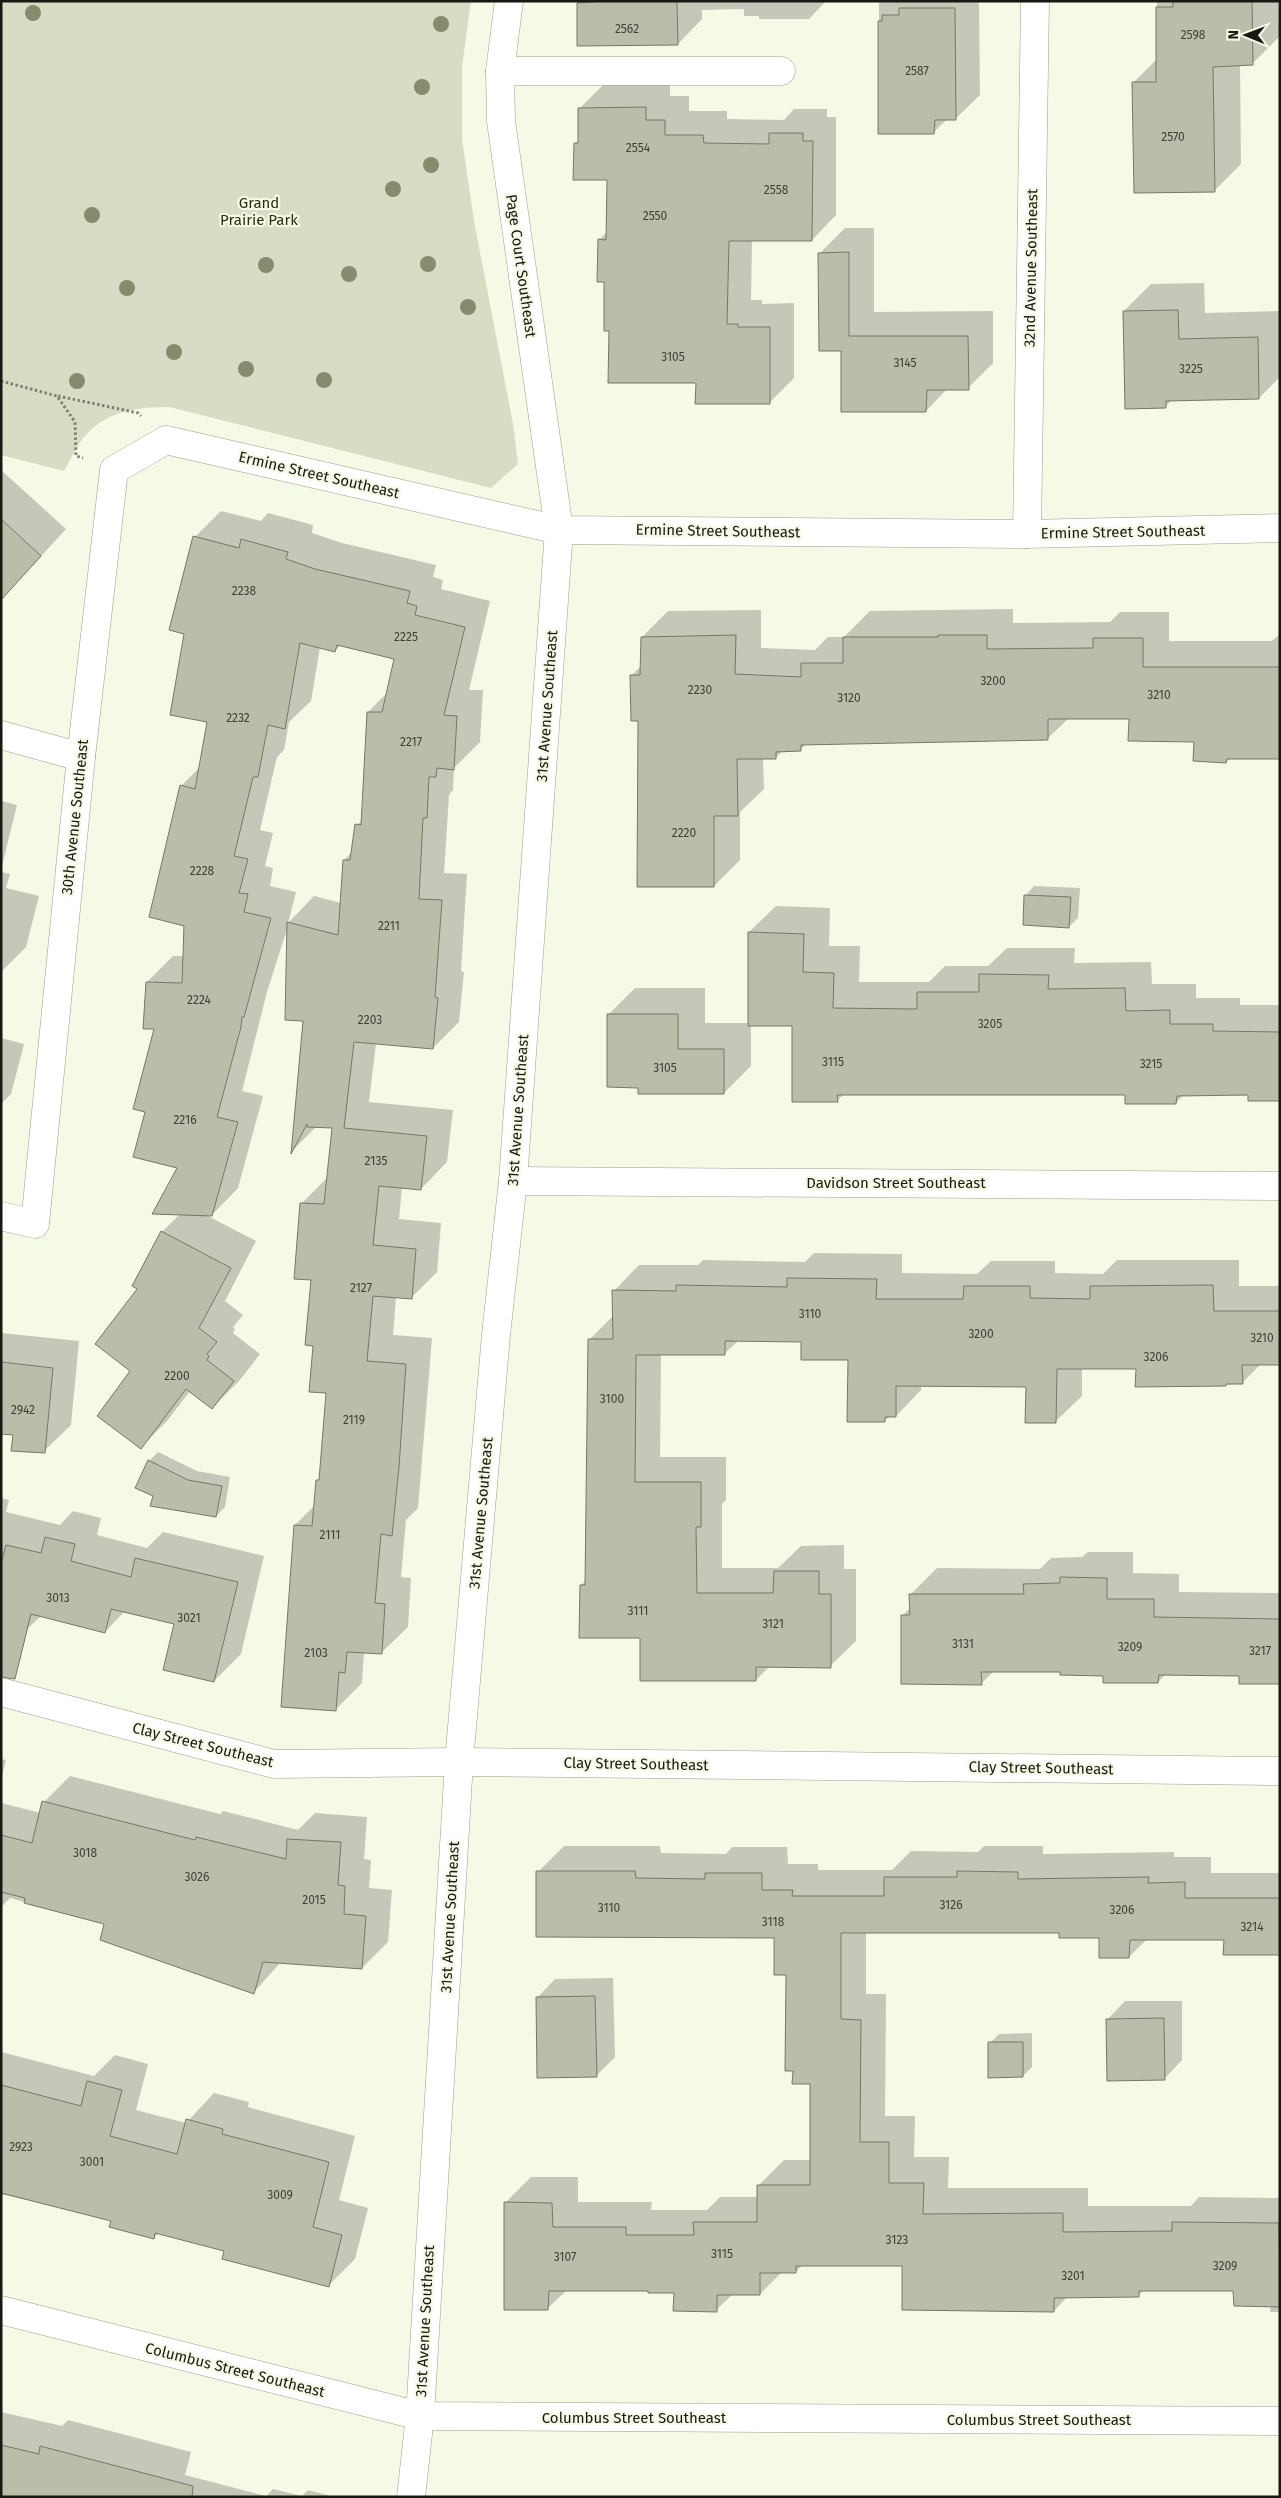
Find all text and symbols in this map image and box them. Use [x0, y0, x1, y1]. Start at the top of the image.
north arrow [1221, 10, 1271, 60]
house number: 2562 [615, 22, 639, 36]
house number: 2598 [1181, 28, 1206, 42]
text: N [1225, 30, 1242, 40]
house number: 2587 [905, 64, 929, 78]
house number: 2570 [1161, 130, 1185, 144]
house number: 2554 [626, 141, 651, 155]
house number: 2558 [764, 183, 789, 197]
street label: 32nd Avenue Southeast [1021, 188, 1041, 347]
street label: Page Court Southeast [502, 193, 540, 339]
park label: Grand Prairie Park [220, 194, 298, 229]
house number: 2550 [643, 209, 668, 223]
house number: 3105 [661, 350, 685, 364]
house number: 3145 [893, 356, 917, 370]
house number: 3225 [1179, 362, 1203, 376]
street label: Ermine Street Southeast [237, 448, 402, 502]
street label: Ermine Street Southeast [636, 521, 801, 541]
street label: Ermine Street Southeast [1041, 522, 1206, 542]
house number: 2238 [232, 584, 257, 598]
street label: 31st Avenue Southeast [533, 629, 561, 782]
house number: 2225 [394, 630, 418, 644]
house number: 3200 [980, 674, 1006, 688]
house number: 2230 [688, 683, 713, 697]
house number: 3210 [1147, 688, 1171, 702]
house number: 3120 [837, 691, 861, 705]
house number: 2232 [226, 711, 250, 725]
house number: 2217 [400, 735, 422, 749]
street label: 30th Avenue Southeast [58, 738, 92, 896]
house number: 2220 [672, 826, 697, 840]
house number: 2228 [190, 864, 215, 878]
house number: 2211 [378, 919, 400, 933]
house number: 2224 [187, 993, 212, 1007]
house number: 2203 [358, 1013, 382, 1027]
house number: 3205 [978, 1017, 1002, 1031]
street label: 31st Avenue Southeast [504, 1033, 532, 1186]
house number: 3115 [822, 1055, 844, 1069]
house number: 3215 [1140, 1057, 1162, 1071]
house number: 3105 [653, 1061, 677, 1075]
house number: 2216 [173, 1113, 197, 1127]
house number: 2135 [365, 1154, 387, 1168]
street label: Davidson Street Southeast [806, 1174, 986, 1192]
house number: 2127 [350, 1281, 372, 1295]
house number: 3110 [799, 1307, 822, 1321]
house number: 3200 [968, 1327, 994, 1341]
house number: 3210 [1250, 1331, 1274, 1345]
house number: 3206 [1144, 1350, 1168, 1364]
house number: 2200 [164, 1369, 190, 1383]
house number: 3100 [600, 1392, 624, 1406]
house number: 2942 [11, 1403, 35, 1417]
house number: 2119 [343, 1413, 365, 1427]
street label: 31st Avenue Southeast [465, 1436, 497, 1590]
house number: 2111 [320, 1528, 340, 1542]
house number: 3013 [46, 1591, 70, 1605]
house number: 3111 [628, 1604, 648, 1618]
house number: 3021 [177, 1611, 201, 1625]
house number: 3121 [762, 1617, 784, 1631]
house number: 3131 [952, 1637, 974, 1651]
house number: 3209 [1118, 1640, 1142, 1654]
house number: 3217 [1249, 1644, 1271, 1658]
house number: 2103 [304, 1646, 328, 1660]
street label: Clay Street Southeast [131, 1719, 276, 1771]
street label: Clay Street Southeast [563, 1754, 709, 1774]
street label: Clay Street Southeast [968, 1758, 1114, 1778]
street label: 31st Avenue Southeast [437, 1840, 463, 1993]
house number: 3018 [73, 1846, 97, 1860]
house number: 3026 [185, 1870, 209, 1884]
house number: 2015 [302, 1893, 326, 1907]
house number: 3126 [939, 1898, 963, 1912]
house number: 3110 [598, 1901, 621, 1915]
house number: 3206 [1110, 1903, 1134, 1917]
house number: 3118 [762, 1915, 785, 1929]
house number: 3214 [1240, 1920, 1264, 1934]
house number: 2923 [9, 2140, 33, 2154]
house number: 3001 [80, 2155, 104, 2169]
house number: 3009 [267, 2188, 293, 2202]
house number: 3123 [886, 2233, 908, 2247]
street label: 31st Avenue Southeast [412, 2244, 438, 2397]
house number: 3115 [711, 2247, 733, 2261]
house number: 3107 [554, 2250, 576, 2264]
house number: 3209 [1213, 2259, 1237, 2273]
house number: 3201 [1061, 2269, 1085, 2283]
street label: Columbus Street Southeast [143, 2339, 327, 2401]
street label: Columbus Street Southeast [542, 2409, 727, 2427]
street label: Columbus Street Southeast [947, 2411, 1132, 2429]

